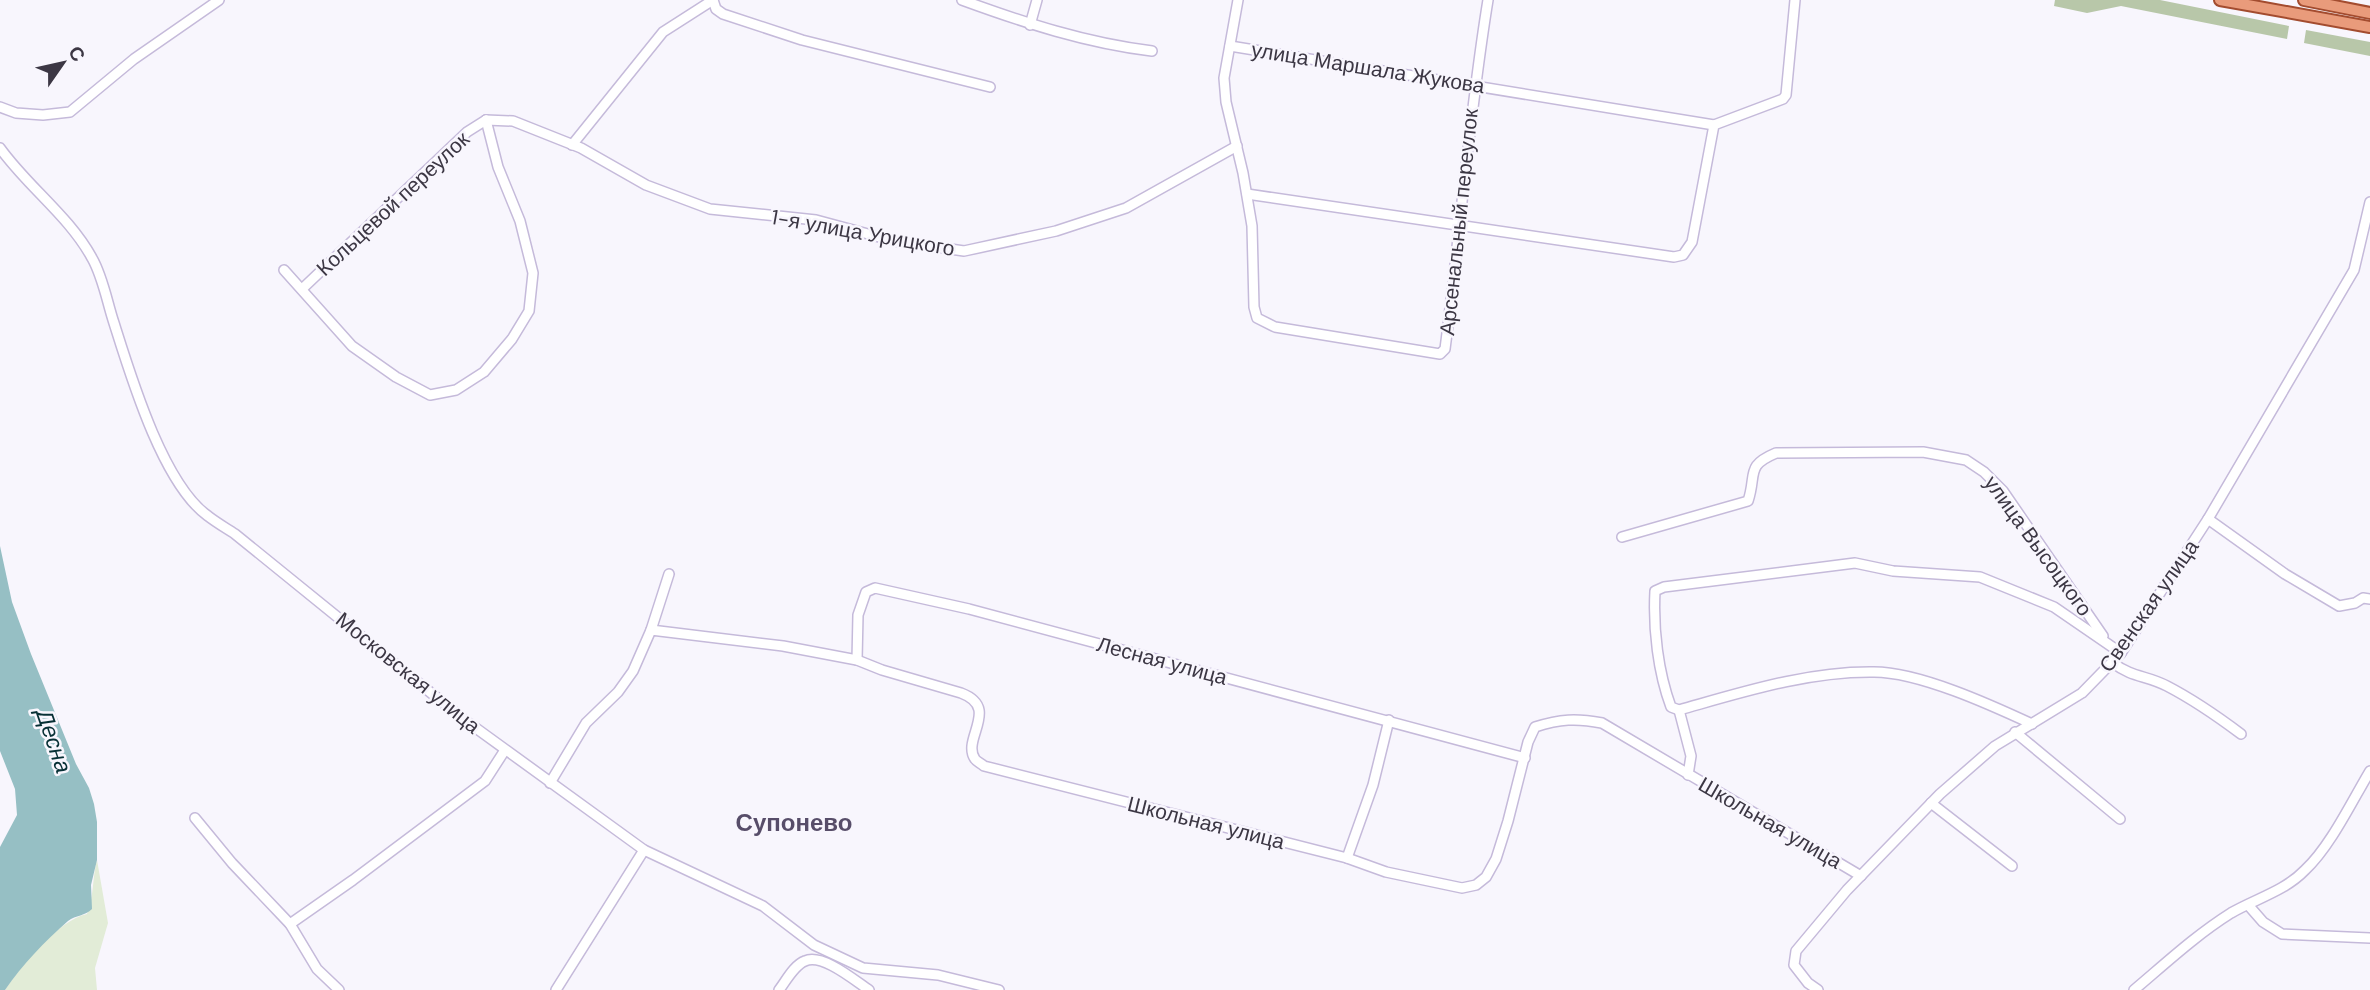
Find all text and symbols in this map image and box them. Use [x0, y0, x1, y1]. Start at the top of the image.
north arrow [28, 28, 98, 98]
street label: улица Маршала Жукова [1249, 36, 1487, 100]
text: С [62, 41, 91, 67]
street label: Арсенальный переулок [1433, 106, 1485, 337]
street label: Кольцевой переулок [310, 125, 476, 282]
street label: 1-я улица Урицкого [769, 203, 957, 263]
street label: улица Высоцкого [1978, 470, 2098, 622]
street label: Свенская улица [2093, 534, 2205, 678]
street label: Московская улица [330, 606, 486, 740]
street label: Лесная улица [1094, 630, 1231, 692]
water label: Десна [28, 702, 79, 777]
street label: Школьная улица [1693, 771, 1847, 876]
street label: Школьная улица [1124, 790, 1288, 856]
district label: Супонево [736, 807, 852, 838]

